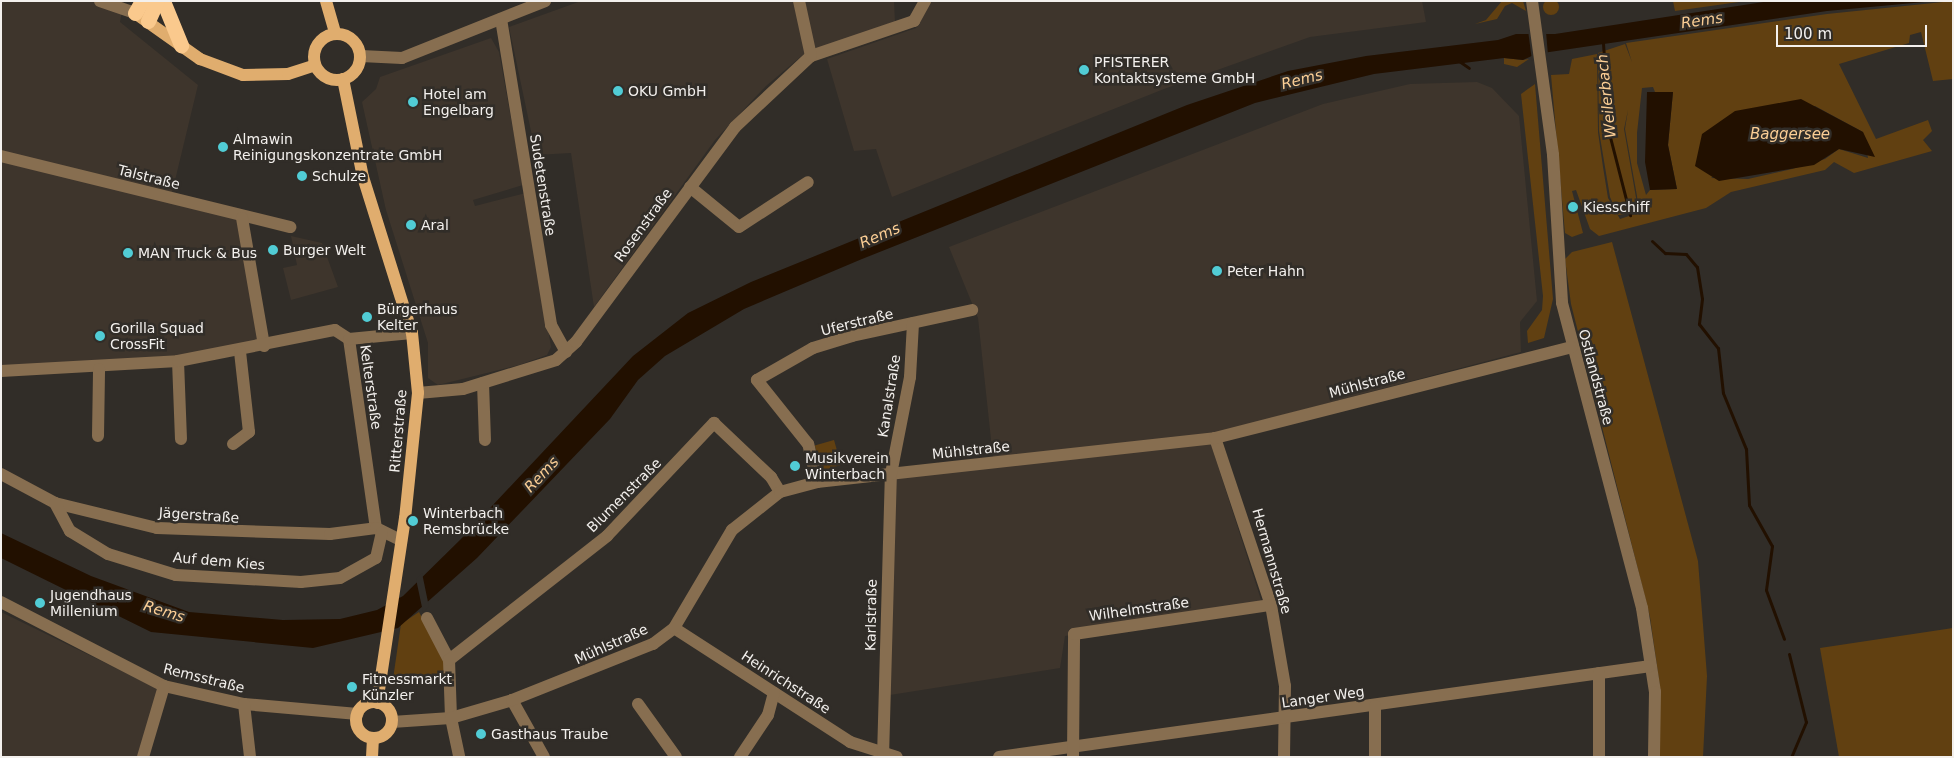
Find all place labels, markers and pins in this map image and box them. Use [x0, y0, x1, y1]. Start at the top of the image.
place label: PFISTERER Kontaktsysteme GmbH [1094, 54, 1255, 86]
marker: PFISTERER Kontaktsysteme GmbH [1078, 64, 1090, 76]
place label: OKU GmbH [628, 83, 706, 99]
marker: OKU GmbH [612, 85, 624, 97]
place label: Hotel am Engelbarg [423, 86, 494, 118]
marker: Hotel am Engelbarg [407, 96, 419, 108]
place label: Almawin Reinigungskonzentrate GmbH [233, 131, 442, 164]
marker: Almawin Reinigungskonzentrate GmbH [217, 141, 229, 153]
place label: Schulze [312, 168, 366, 184]
marker: Schulze [296, 170, 308, 182]
place label: Kiesschiff [1583, 199, 1649, 215]
marker: Kiesschiff [1567, 201, 1579, 213]
place label: Aral [421, 217, 449, 233]
marker: Aral [405, 219, 417, 231]
place label: Burger Welt [283, 242, 366, 258]
marker: Burger Welt [267, 244, 279, 256]
place label: MAN Truck & Bus [138, 245, 257, 261]
marker: MAN Truck & Bus [122, 247, 134, 259]
place label: Peter Hahn [1227, 263, 1305, 279]
marker: Peter Hahn [1211, 265, 1223, 277]
place label: Bürgerhaus Kelter [377, 301, 458, 334]
marker: Bürgerhaus Kelter [361, 311, 373, 323]
place label: Gorilla Squad CrossFit [110, 320, 204, 352]
marker: Gorilla Squad CrossFit [94, 330, 106, 342]
place label: Musikverein Winterbach [805, 450, 889, 482]
marker: Musikverein Winterbach [789, 460, 801, 472]
place label: Winterbach Remsbrücke [423, 505, 509, 538]
marker: Winterbach Remsbrücke [407, 515, 419, 527]
place label: Jugendhaus Millenium [50, 587, 132, 620]
marker: Jugendhaus Millenium [34, 597, 46, 609]
place label: Fitnessmarkt Künzler [362, 671, 452, 704]
marker: Fitnessmarkt Künzler [346, 681, 358, 693]
place label: Gasthaus Traube [491, 726, 608, 742]
marker: Gasthaus Traube [475, 728, 487, 740]

